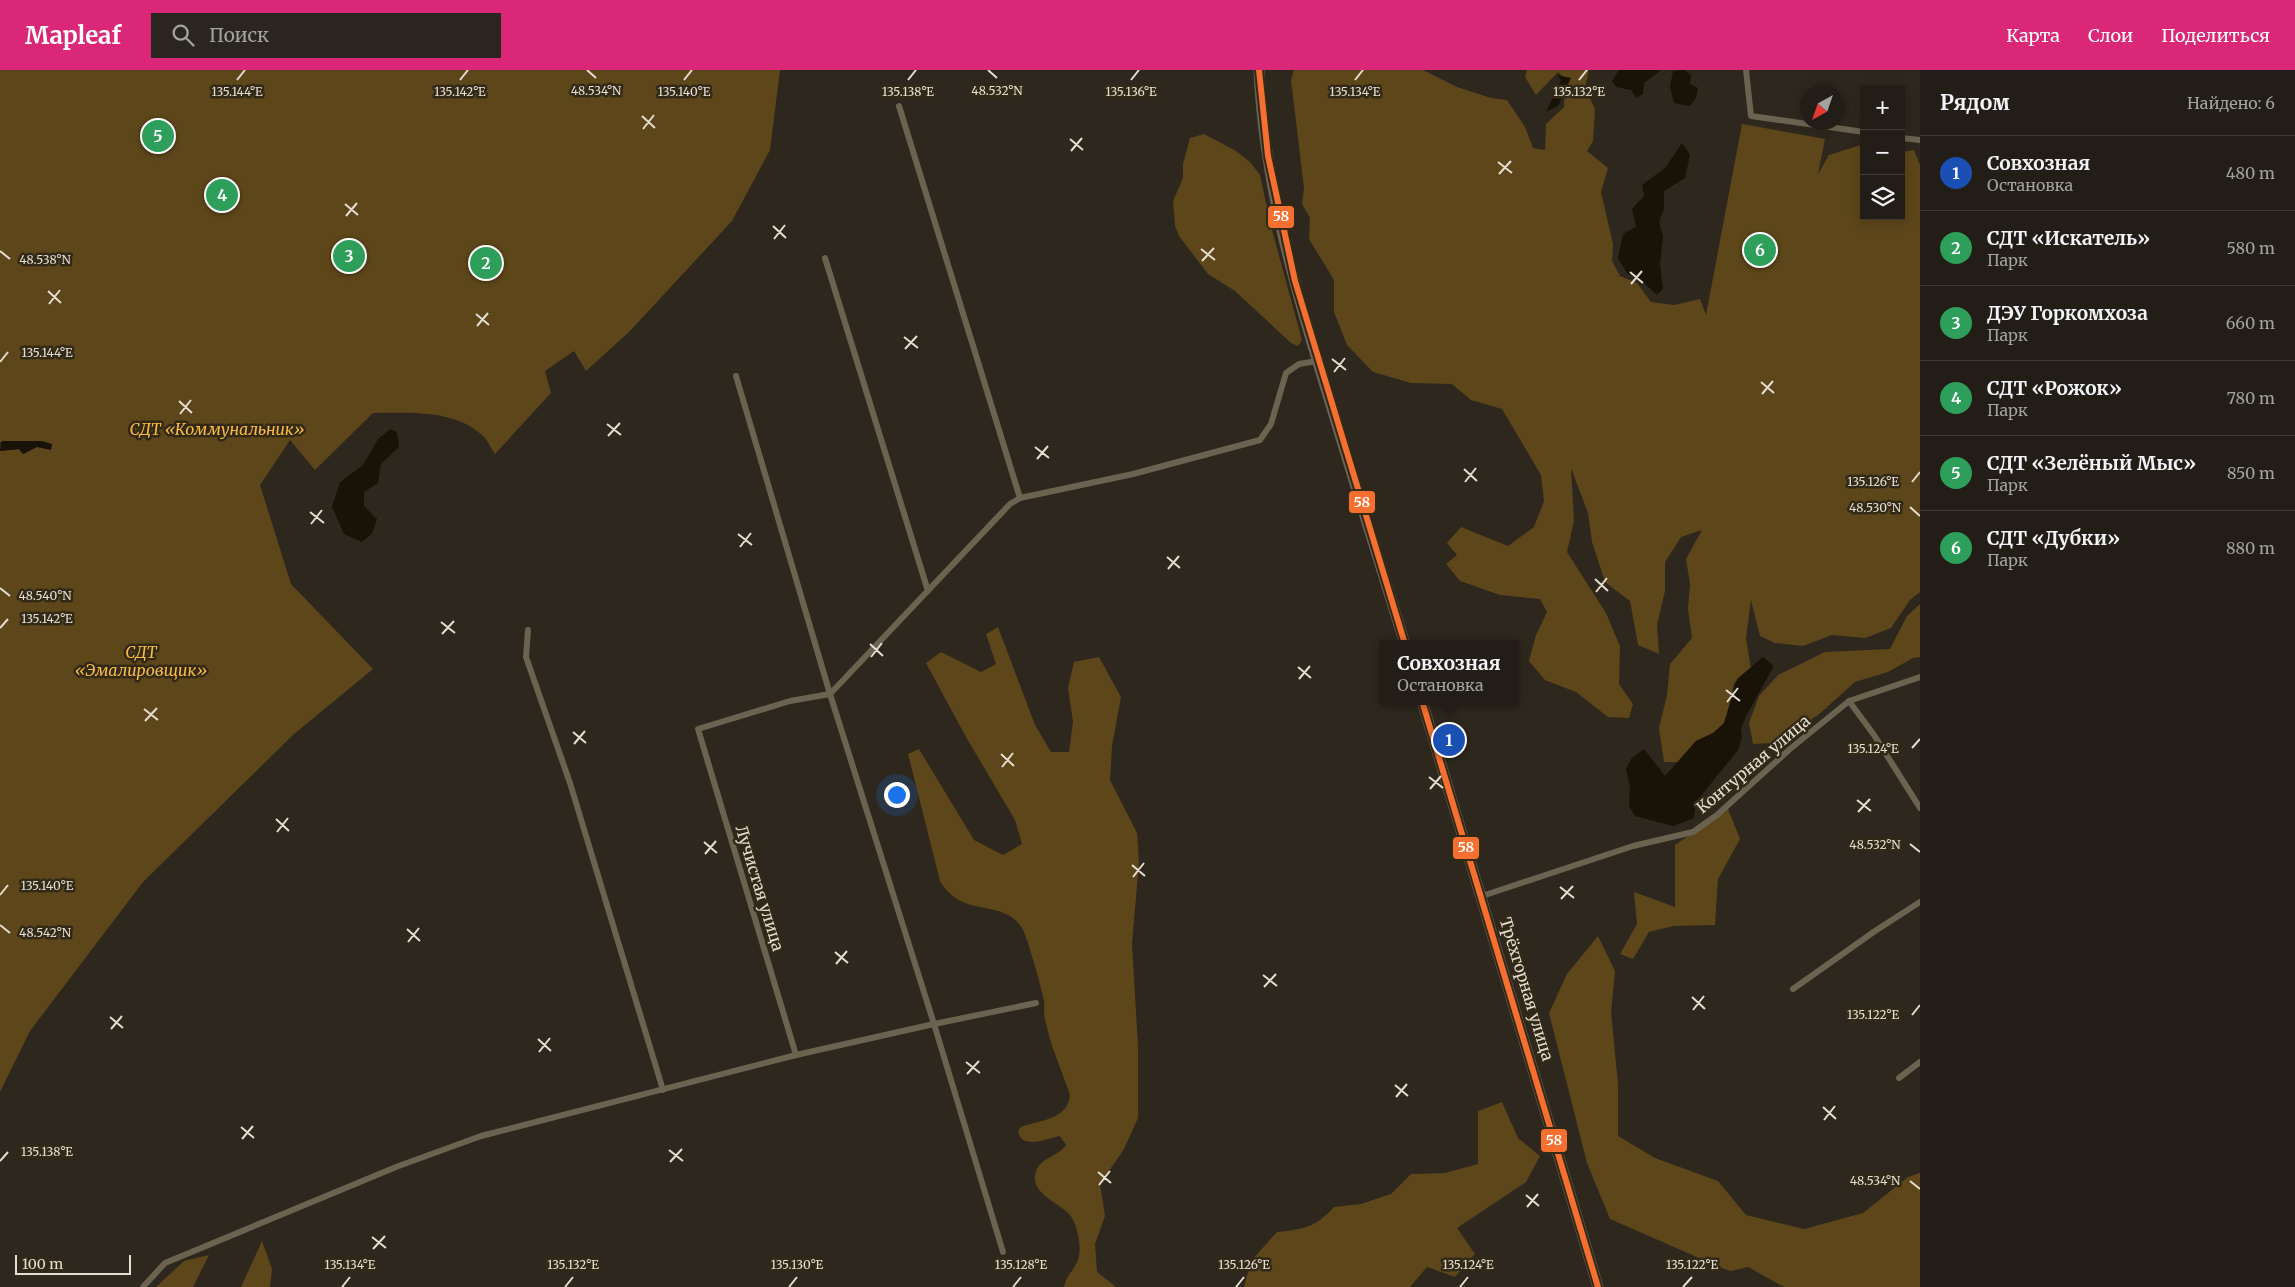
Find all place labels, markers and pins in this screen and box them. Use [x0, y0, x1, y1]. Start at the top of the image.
pin: 5 [142, 117, 174, 155]
pin: 4 [206, 176, 238, 214]
pin: 6 [1744, 231, 1776, 269]
pin: 3 [333, 237, 365, 275]
pin: 2 [470, 244, 502, 282]
pin: 1 [1433, 721, 1465, 759]

